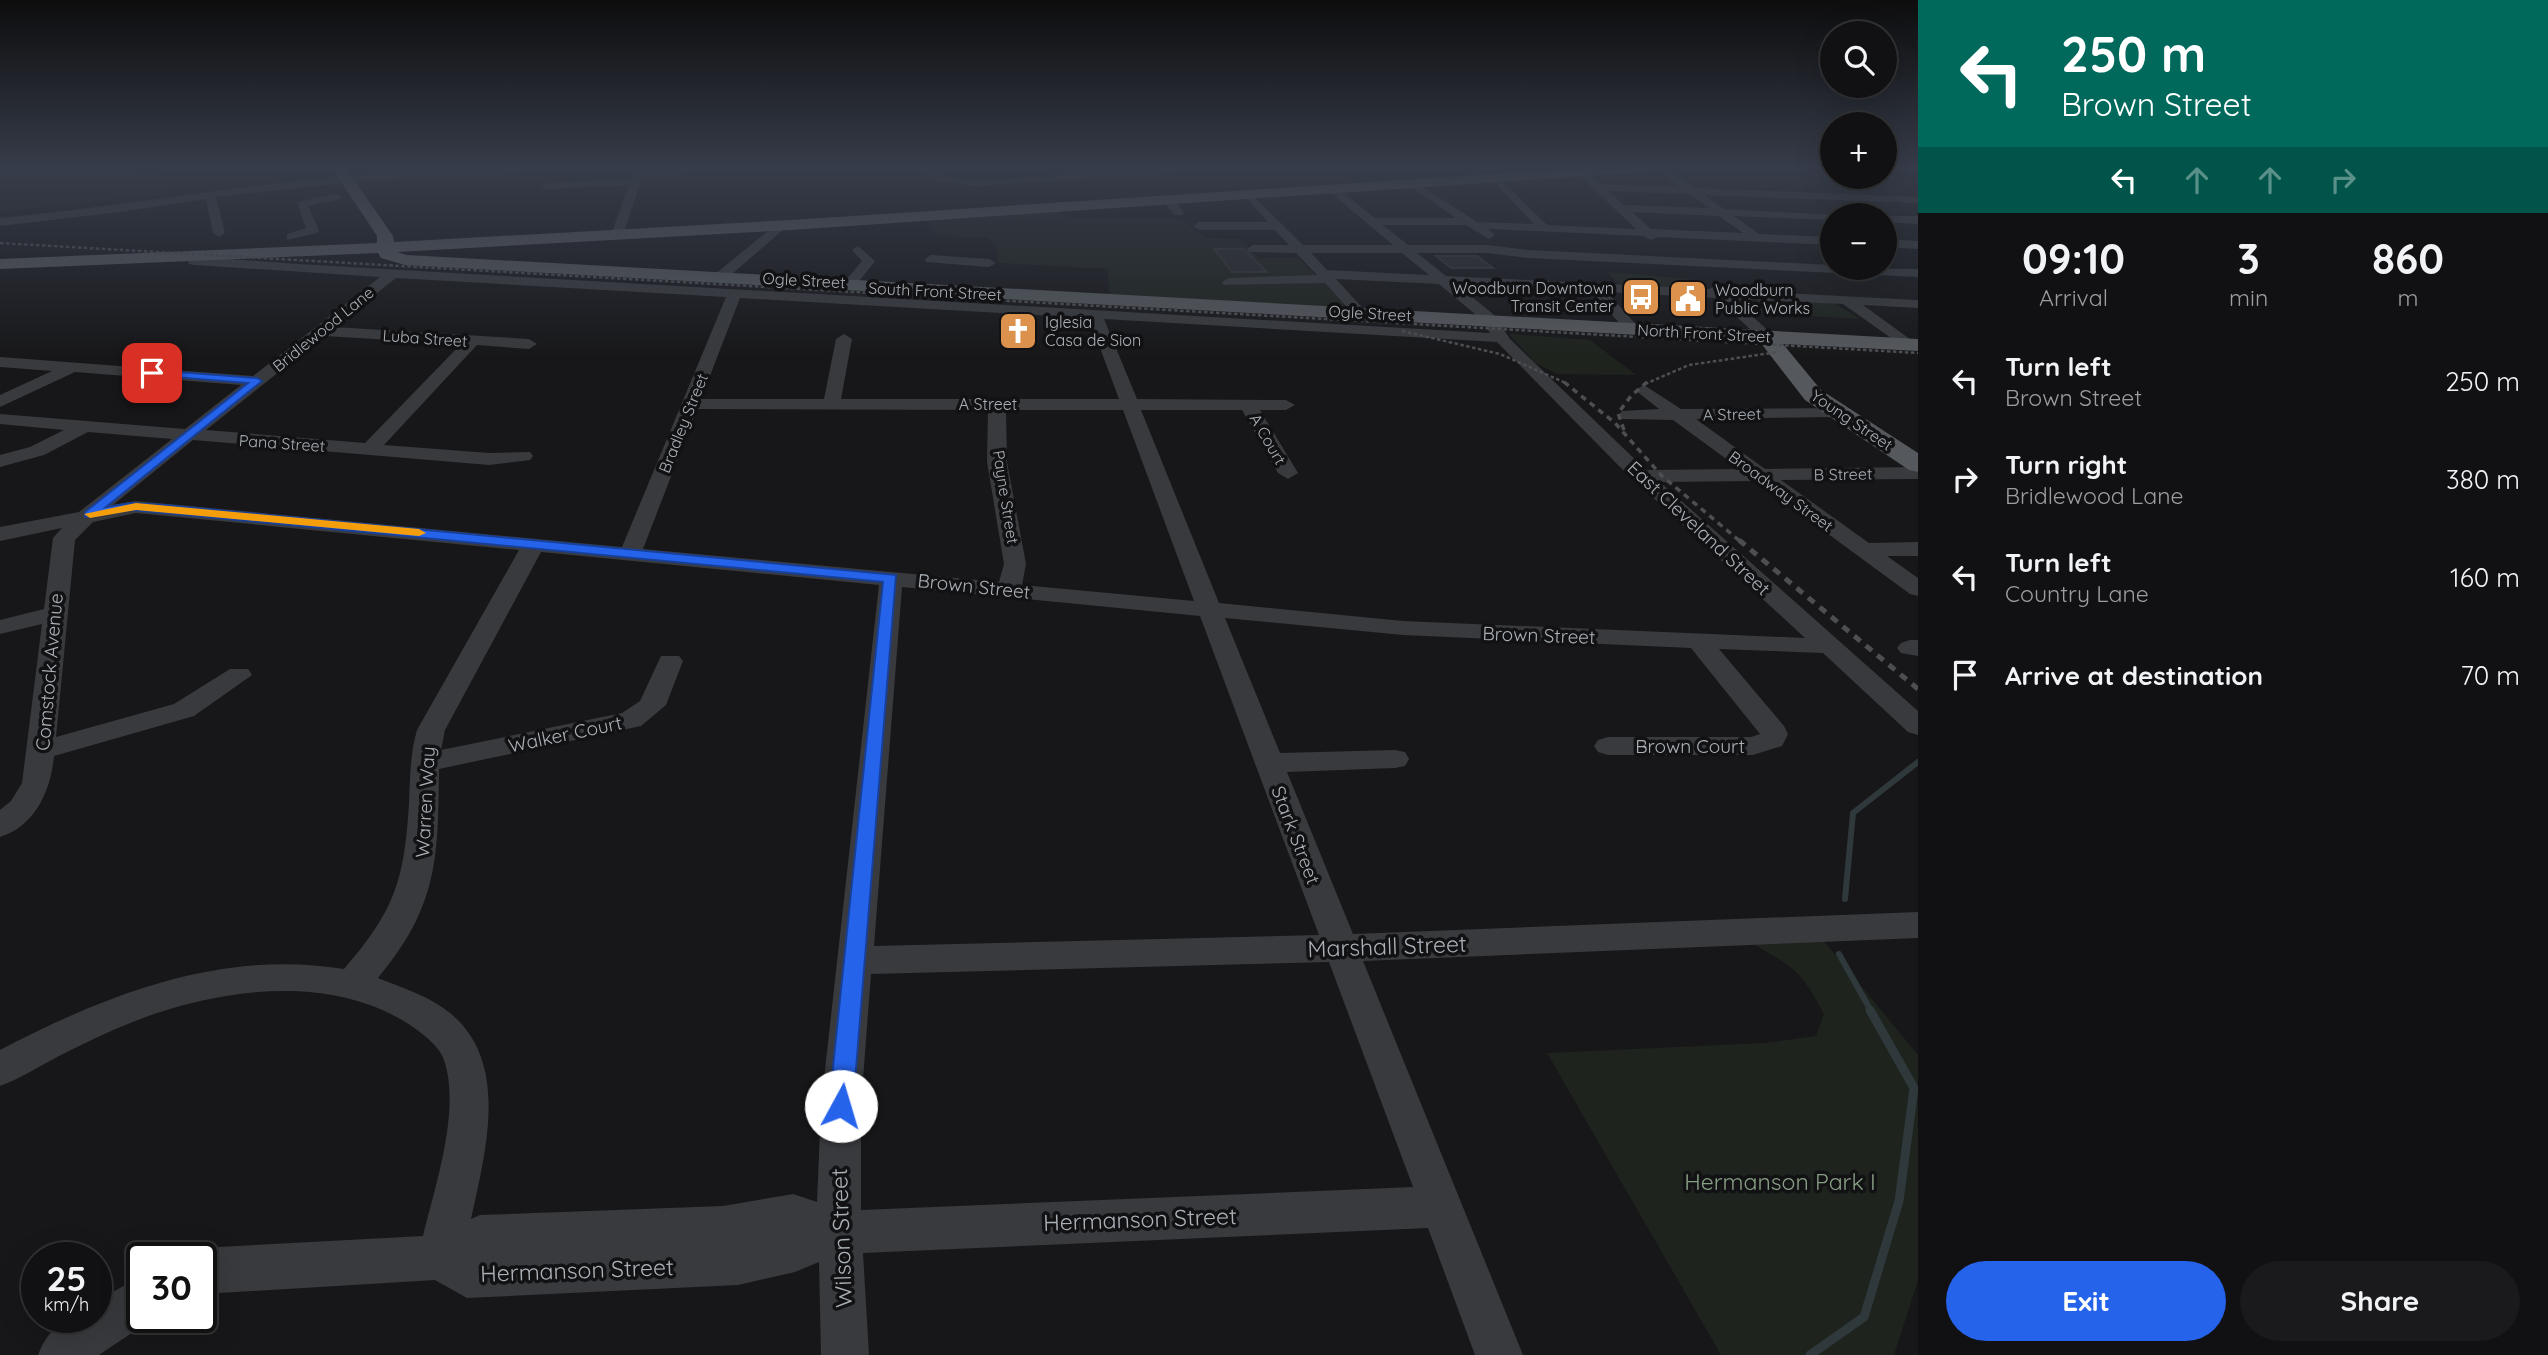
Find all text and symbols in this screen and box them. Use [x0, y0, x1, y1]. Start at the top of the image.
map controls [1820, 21, 1897, 280]
button: search [1820, 21, 1897, 98]
text: 250 m [2061, 23, 2206, 84]
icon: left [1946, 28, 2037, 119]
text: Brown Street [2061, 84, 2252, 124]
button: + [1820, 112, 1897, 189]
icon: left [2105, 161, 2143, 199]
icon: ahead [2178, 161, 2216, 199]
icon: ahead [2251, 161, 2289, 199]
icon: right [2324, 161, 2362, 199]
button: − [1820, 203, 1897, 280]
text: 09:10 [2022, 232, 2125, 285]
text: 3 [2237, 232, 2260, 285]
text: 860 [2372, 232, 2444, 285]
street label: Ogle Street [762, 268, 846, 292]
bus stop icon: Woodburn Downtown Transit Center [1620, 276, 1662, 318]
street label: South Front Street [868, 278, 1002, 304]
place label: Woodburn Downtown Transit Center [1452, 278, 1614, 316]
public building icon: Woodburn Public Works [1667, 278, 1709, 320]
place label: Woodburn Public Works [1715, 280, 1810, 318]
street label: Bridlewood Lane [268, 282, 378, 376]
text: Arrival [2039, 283, 2108, 312]
text: min [2229, 283, 2268, 312]
text: m [2398, 283, 2419, 312]
street label: Ogle Street [1328, 301, 1412, 325]
church icon: Iglesia Casa de Sion [997, 310, 1039, 352]
place label: Iglesia Casa de Sion [1045, 312, 1141, 350]
street label: North Front Street [1637, 320, 1771, 346]
street label: Luba Street [382, 325, 468, 351]
pin [122, 343, 182, 403]
text: Turn left [2005, 350, 2112, 383]
icon: arrive [133, 354, 171, 392]
icon: left [1946, 362, 1984, 400]
text: 250 m [2445, 365, 2520, 398]
street label: Bradley Street [654, 370, 712, 476]
text: Brown Street [2005, 383, 2142, 412]
street label: Young Street [1807, 385, 1897, 455]
street label: A Street [959, 394, 1017, 414]
street label: A Street [1703, 403, 1761, 425]
street label: A Court [1245, 410, 1291, 468]
street label: Pana Street [238, 430, 326, 456]
street label: Broadway Street [1725, 446, 1837, 536]
text: Turn right [2005, 448, 2127, 481]
street label: Payne Street [989, 449, 1023, 545]
street label: East Cleveland Street [1623, 456, 1775, 600]
icon: right [1946, 460, 1984, 498]
street label: B Street [1814, 463, 1872, 485]
text: 380 m [2446, 463, 2520, 496]
text: Bridlewood Lane [2005, 481, 2184, 510]
text: Turn left [2005, 546, 2112, 579]
icon: left [1946, 558, 1984, 596]
text: 160 m [2450, 561, 2520, 594]
street label: Brown Street [916, 568, 1032, 604]
text: Country Lane [2005, 579, 2149, 608]
street label: Comstock Avenue [30, 592, 68, 752]
street label: Brown Street [1482, 621, 1596, 649]
icon: arrive [1946, 656, 1984, 694]
text: Arrive at destination [2005, 659, 2263, 692]
text: 70 m [2460, 659, 2520, 692]
street label: Walker Court [506, 710, 624, 758]
street label: Brown Court [1635, 734, 1745, 758]
street label: Warren Way [410, 746, 440, 858]
street label: Stark Street [1266, 783, 1326, 887]
street label: Marshall Street [1307, 929, 1467, 963]
position arrow [804, 1069, 878, 1143]
park label: Hermanson Park I [1684, 1167, 1876, 1196]
street label: Wilson Street [824, 1168, 858, 1308]
street label: Hermanson Street [1043, 1201, 1238, 1237]
speed limit sign: 30 [126, 1242, 217, 1333]
street label: Hermanson Street [480, 1252, 675, 1288]
text: 25 [46, 1256, 87, 1300]
button: Exit [1946, 1261, 2226, 1341]
button: Share [2240, 1261, 2520, 1341]
text: km/h [44, 1293, 89, 1316]

